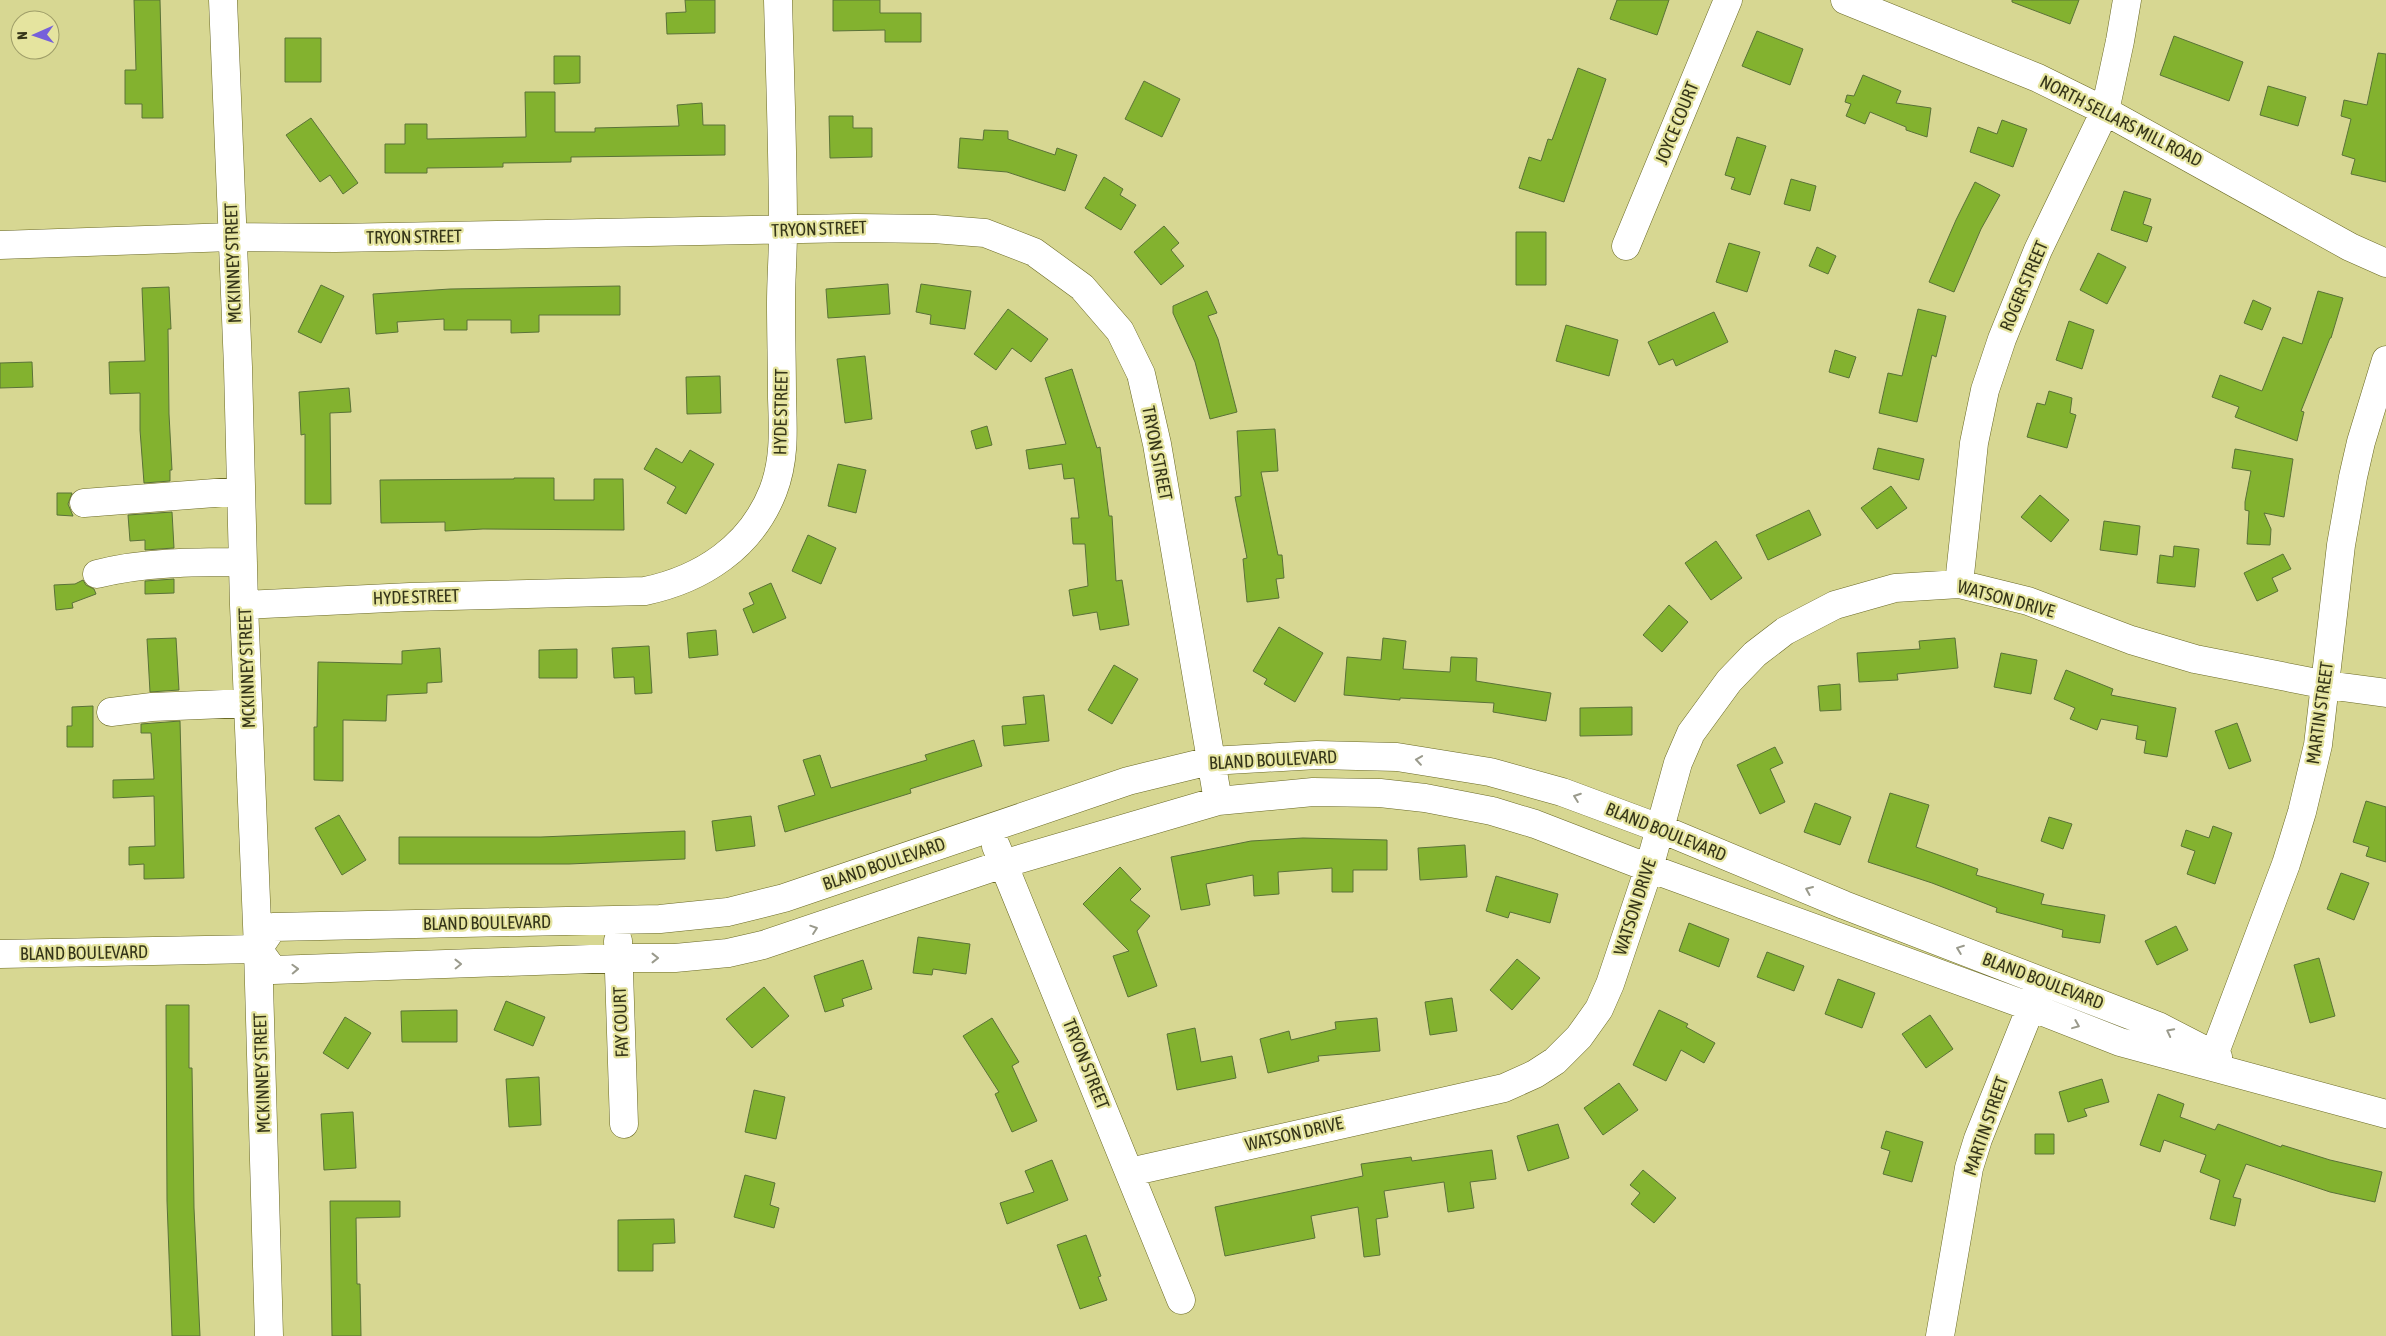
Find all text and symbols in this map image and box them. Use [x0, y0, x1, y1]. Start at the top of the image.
north arrow [10, 10, 60, 60]
text: N [14, 31, 30, 40]
street label: NORTH SELLARS MILL ROAD [2037, 71, 2206, 171]
street label: JOYCE COURT [1650, 78, 1703, 167]
street label: MCKINNEY STREET [220, 202, 245, 324]
street label: TRYON STREET [771, 216, 867, 241]
street label: TRYON STREET [366, 225, 462, 248]
street label: ROGER STREET [1995, 238, 2052, 334]
street label: HYDE STREET [769, 369, 792, 455]
street label: TRYON STREET [1138, 404, 1177, 502]
street label: WATSON DRIVE [1955, 575, 2057, 622]
street label: HYDE STREET [372, 584, 460, 609]
street label: MCKINNEY STREET [234, 607, 259, 729]
street label: MARTIN STREET [2302, 660, 2337, 765]
street label: BLAND BOULEVARD [1208, 746, 1338, 773]
one-way arrow [1415, 755, 1423, 766]
one-way arrow [1573, 793, 1582, 803]
street label: BLAND BOULEVARD [1603, 798, 1730, 865]
street label: BLAND BOULEVARD [820, 833, 948, 894]
street label: WATSON DRIVE [1609, 856, 1660, 958]
one-way arrow [1805, 886, 1814, 896]
street label: BLAND BOULEVARD [423, 911, 551, 934]
one-way arrow [809, 925, 818, 935]
street label: BLAND BOULEVARD [20, 941, 148, 964]
one-way arrow [1956, 945, 1965, 956]
street label: BLAND BOULEVARD [1980, 948, 2107, 1013]
one-way arrow [652, 953, 659, 963]
one-way arrow [454, 959, 462, 969]
one-way arrow [292, 964, 300, 975]
street label: FAY COURT [609, 986, 632, 1058]
street label: MCKINNEY STREET [249, 1012, 274, 1134]
street label: TRYON STREET [1059, 1016, 1114, 1112]
one-way arrow [2072, 1019, 2080, 1029]
one-way arrow [2167, 1028, 2176, 1038]
street label: MARTIN STREET [1959, 1074, 2012, 1178]
street label: WATSON DRIVE [1243, 1112, 1345, 1155]

